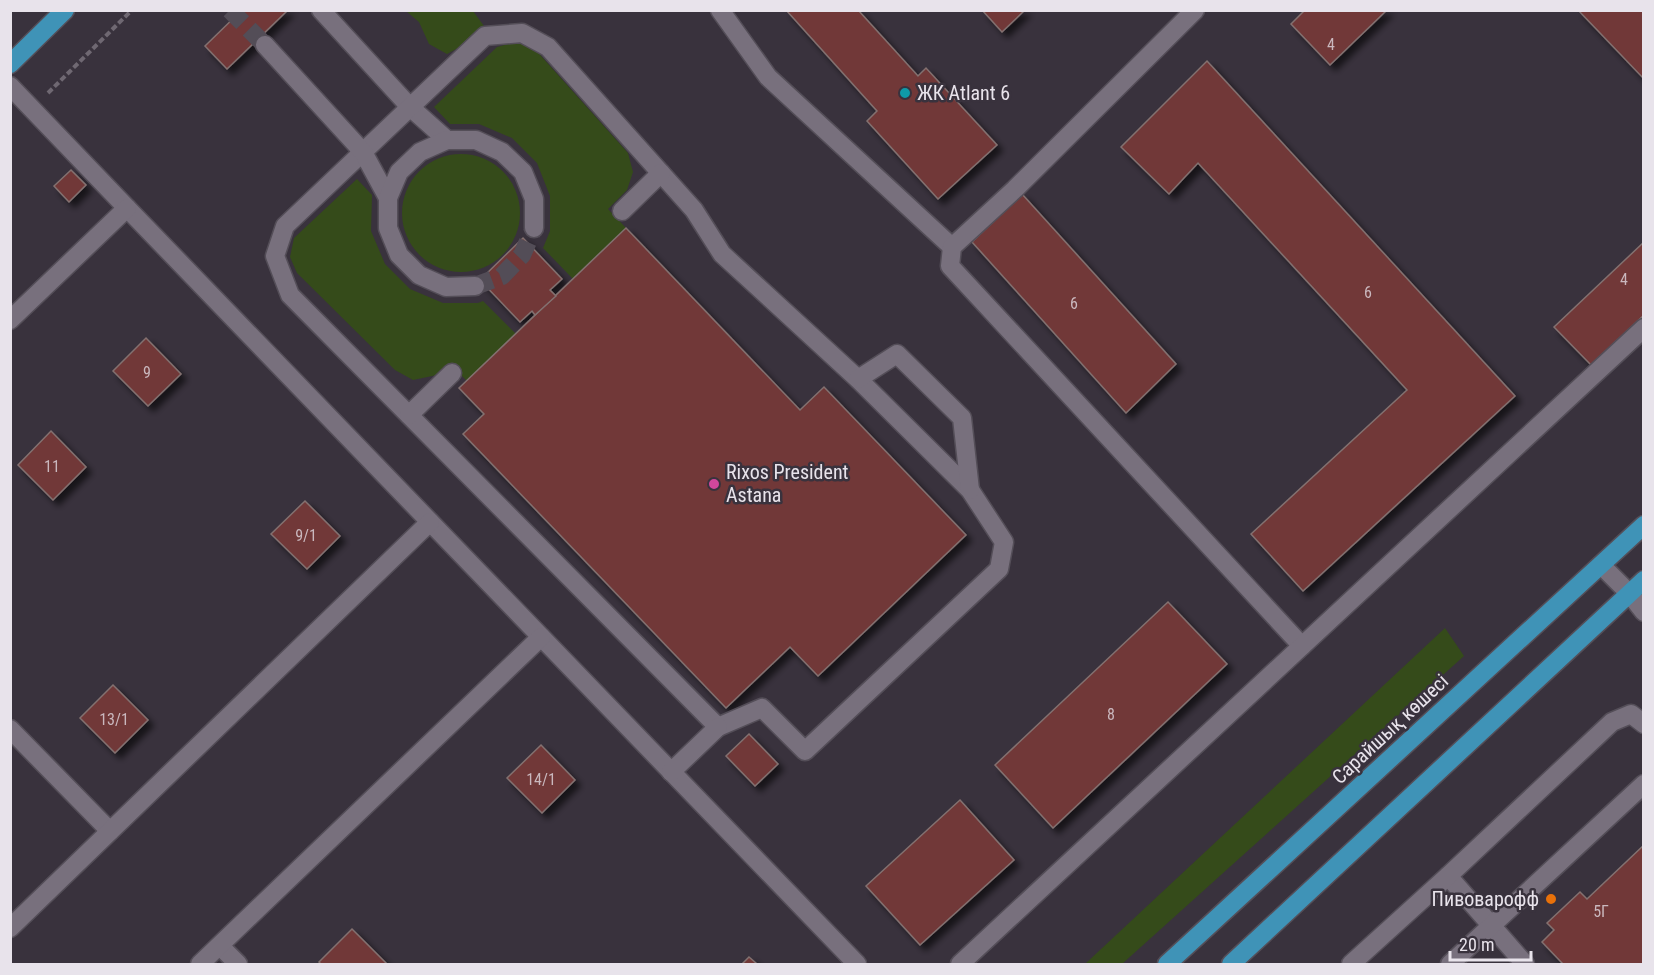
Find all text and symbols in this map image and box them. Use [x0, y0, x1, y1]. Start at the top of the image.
house number: 4 [1327, 35, 1335, 54]
place label: ЖК Atlant 6 [917, 81, 1010, 105]
marker: ЖК Atlant 6 [898, 86, 912, 100]
house number: 4 [1620, 270, 1628, 289]
house number: 6 [1364, 283, 1372, 302]
house number: 6 [1070, 294, 1078, 313]
house number: 9 [143, 363, 151, 382]
house number: 11 [44, 457, 60, 476]
place label: Rixos President Astana [726, 460, 849, 507]
marker: Rixos President Astana [707, 477, 721, 491]
house number: 9/1 [295, 526, 317, 545]
street label: Сарайшық көшесі [1327, 669, 1453, 789]
house number: 8 [1107, 705, 1115, 724]
house number: 13/1 [99, 710, 129, 729]
house number: 14/1 [526, 770, 556, 789]
place label: Пивоварофф [1432, 887, 1539, 911]
marker: Пивоварофф [1544, 892, 1558, 906]
house number: 5Г [1593, 902, 1609, 921]
scale bar [1450, 924, 1531, 962]
text: 20 m [1459, 934, 1494, 955]

